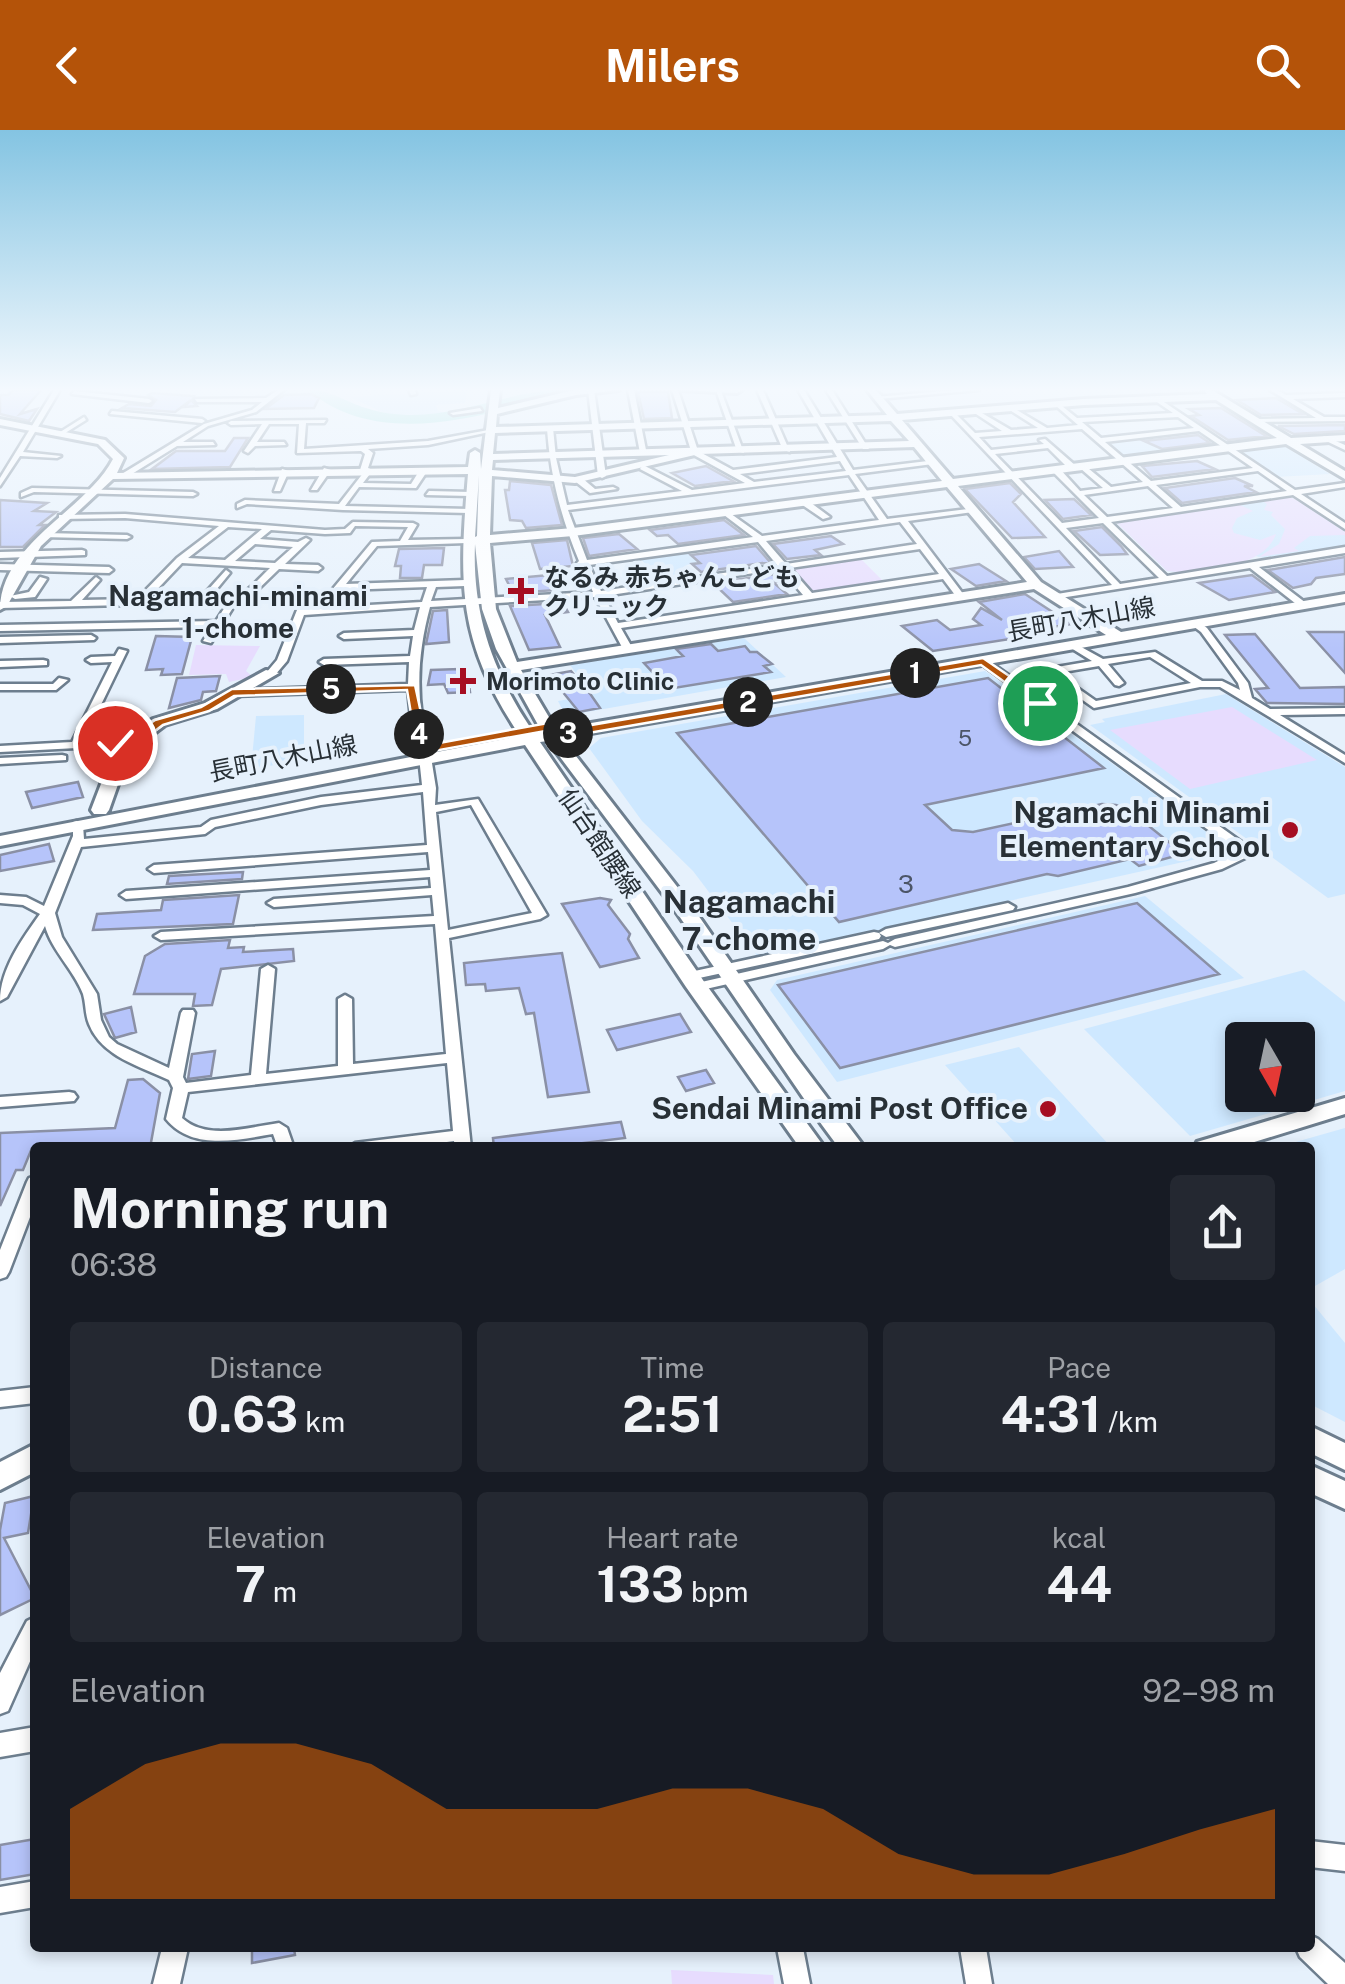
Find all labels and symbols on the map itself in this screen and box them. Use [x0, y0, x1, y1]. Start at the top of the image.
place label: なるみ 赤ちゃんこども クリニック [544, 562, 800, 621]
marker: なるみ 赤ちゃんこども クリニック [508, 578, 534, 604]
district label: Nagamachi-minami 1-chome [108, 579, 368, 644]
street label: 長町八木山線 [1005, 591, 1157, 647]
pin: 1 [890, 648, 940, 698]
pin [998, 661, 1083, 746]
pin: 5 [306, 664, 356, 714]
place label: Morimoto Clinic [486, 666, 674, 696]
marker: Morimoto Clinic [450, 668, 476, 694]
pin: 2 [723, 677, 773, 727]
pin [73, 701, 158, 786]
pin: 3 [543, 708, 593, 758]
pin: 4 [394, 709, 444, 759]
house number: 5 [958, 725, 972, 751]
street label: 長町八木山線 [207, 729, 359, 787]
street label: 仙台館腰線 [553, 783, 647, 903]
place label: Ngamachi Minami Elementary School [999, 794, 1270, 864]
marker: Ngamachi Minami Elementary School [1279, 819, 1301, 841]
house number: 3 [898, 869, 914, 899]
district label: Nagamachi 7-chome [663, 883, 835, 957]
north arrow [1225, 1022, 1315, 1112]
place label: Sendai Minami Post Office [651, 1090, 1028, 1126]
marker: Sendai Minami Post Office [1037, 1098, 1059, 1120]

